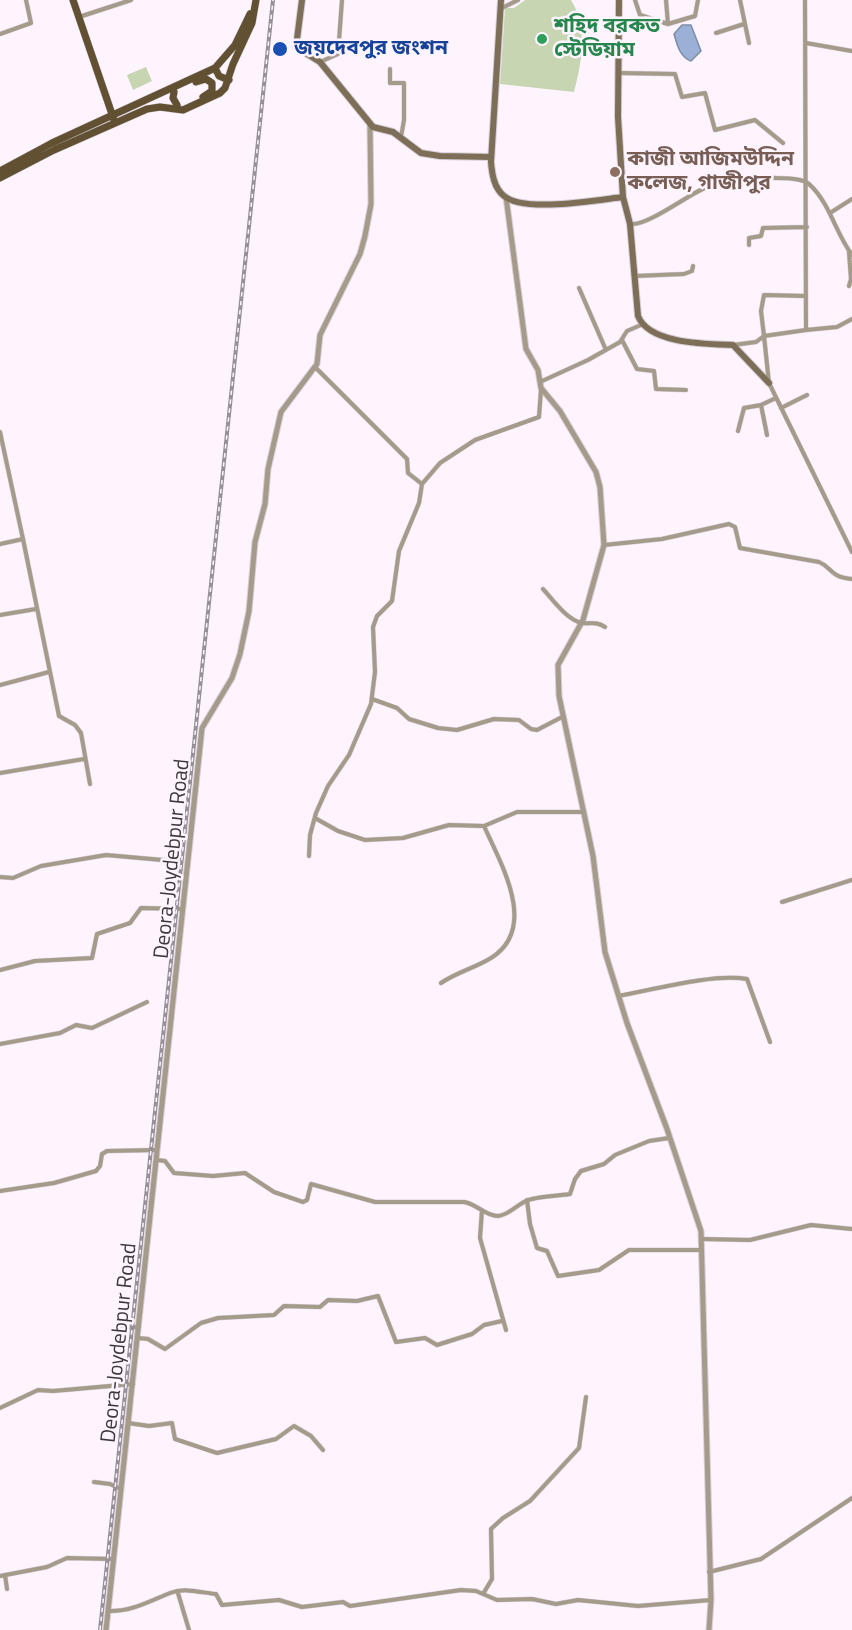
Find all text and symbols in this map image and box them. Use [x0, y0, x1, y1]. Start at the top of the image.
place label: শহিদ বরকত স্টেডিয়াম [554, 14, 660, 64]
marker: শহিদ বরকত স্টেডিয়াম [535, 32, 549, 46]
place label: জয়দেবপুর জংশন [294, 36, 448, 62]
marker: জয়দেবপুর জংশন [271, 40, 289, 58]
place label: কাজী আজিমউদ্দিন কলেজ, গাজীপুর [627, 147, 794, 197]
marker: কাজী আজিমউদ্দিন কলেজ, গাজীপুর [608, 165, 622, 179]
street label: Deora-Joydebpur Road [150, 758, 196, 960]
street label: Deora-Joydebpur Road [97, 1242, 143, 1444]

